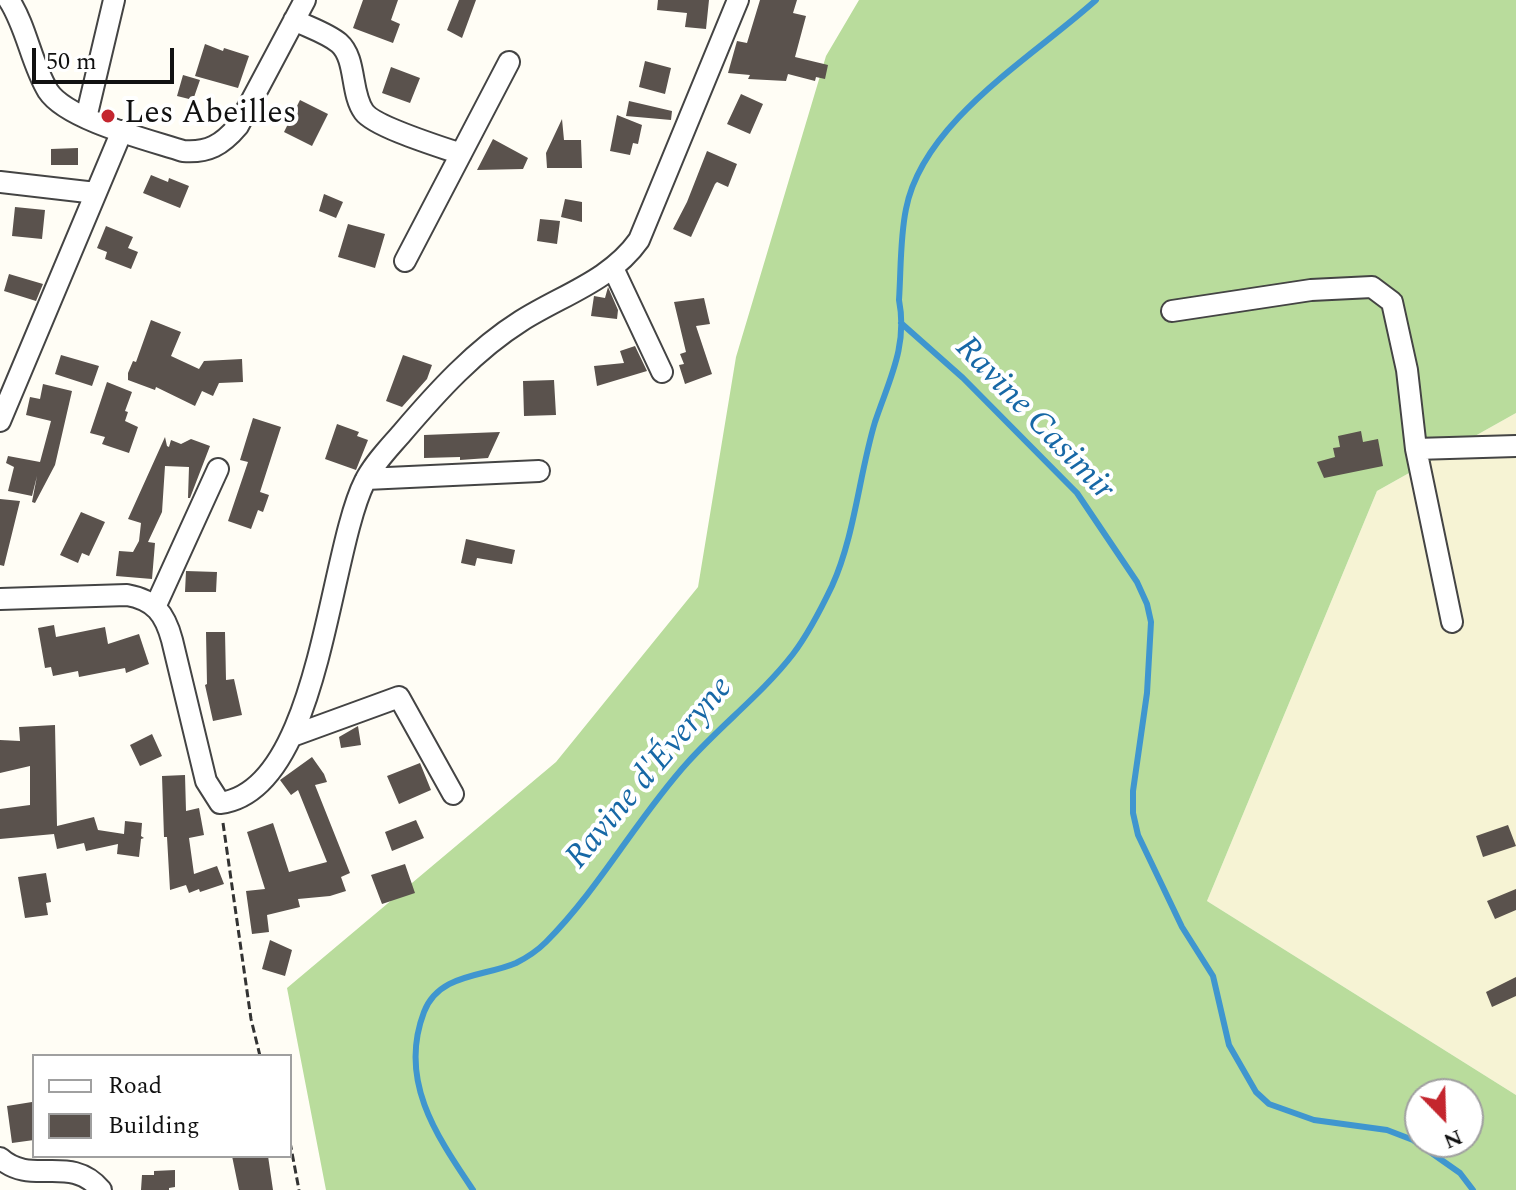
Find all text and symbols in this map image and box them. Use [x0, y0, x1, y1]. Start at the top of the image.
scale bar [36, 32, 178, 82]
text: 50 m [46, 44, 97, 80]
place label: Les Abeilles [124, 97, 297, 135]
marker: Les Abeilles [99, 107, 117, 125]
water label: Ravine Casimir [945, 330, 1121, 510]
water label: Ravine d'Éveryne [559, 669, 743, 879]
legend [32, 1054, 292, 1158]
text: Road [108, 1068, 162, 1104]
north arrow [1404, 1078, 1484, 1158]
text: Building [108, 1108, 200, 1144]
text: N [1438, 1120, 1468, 1157]

